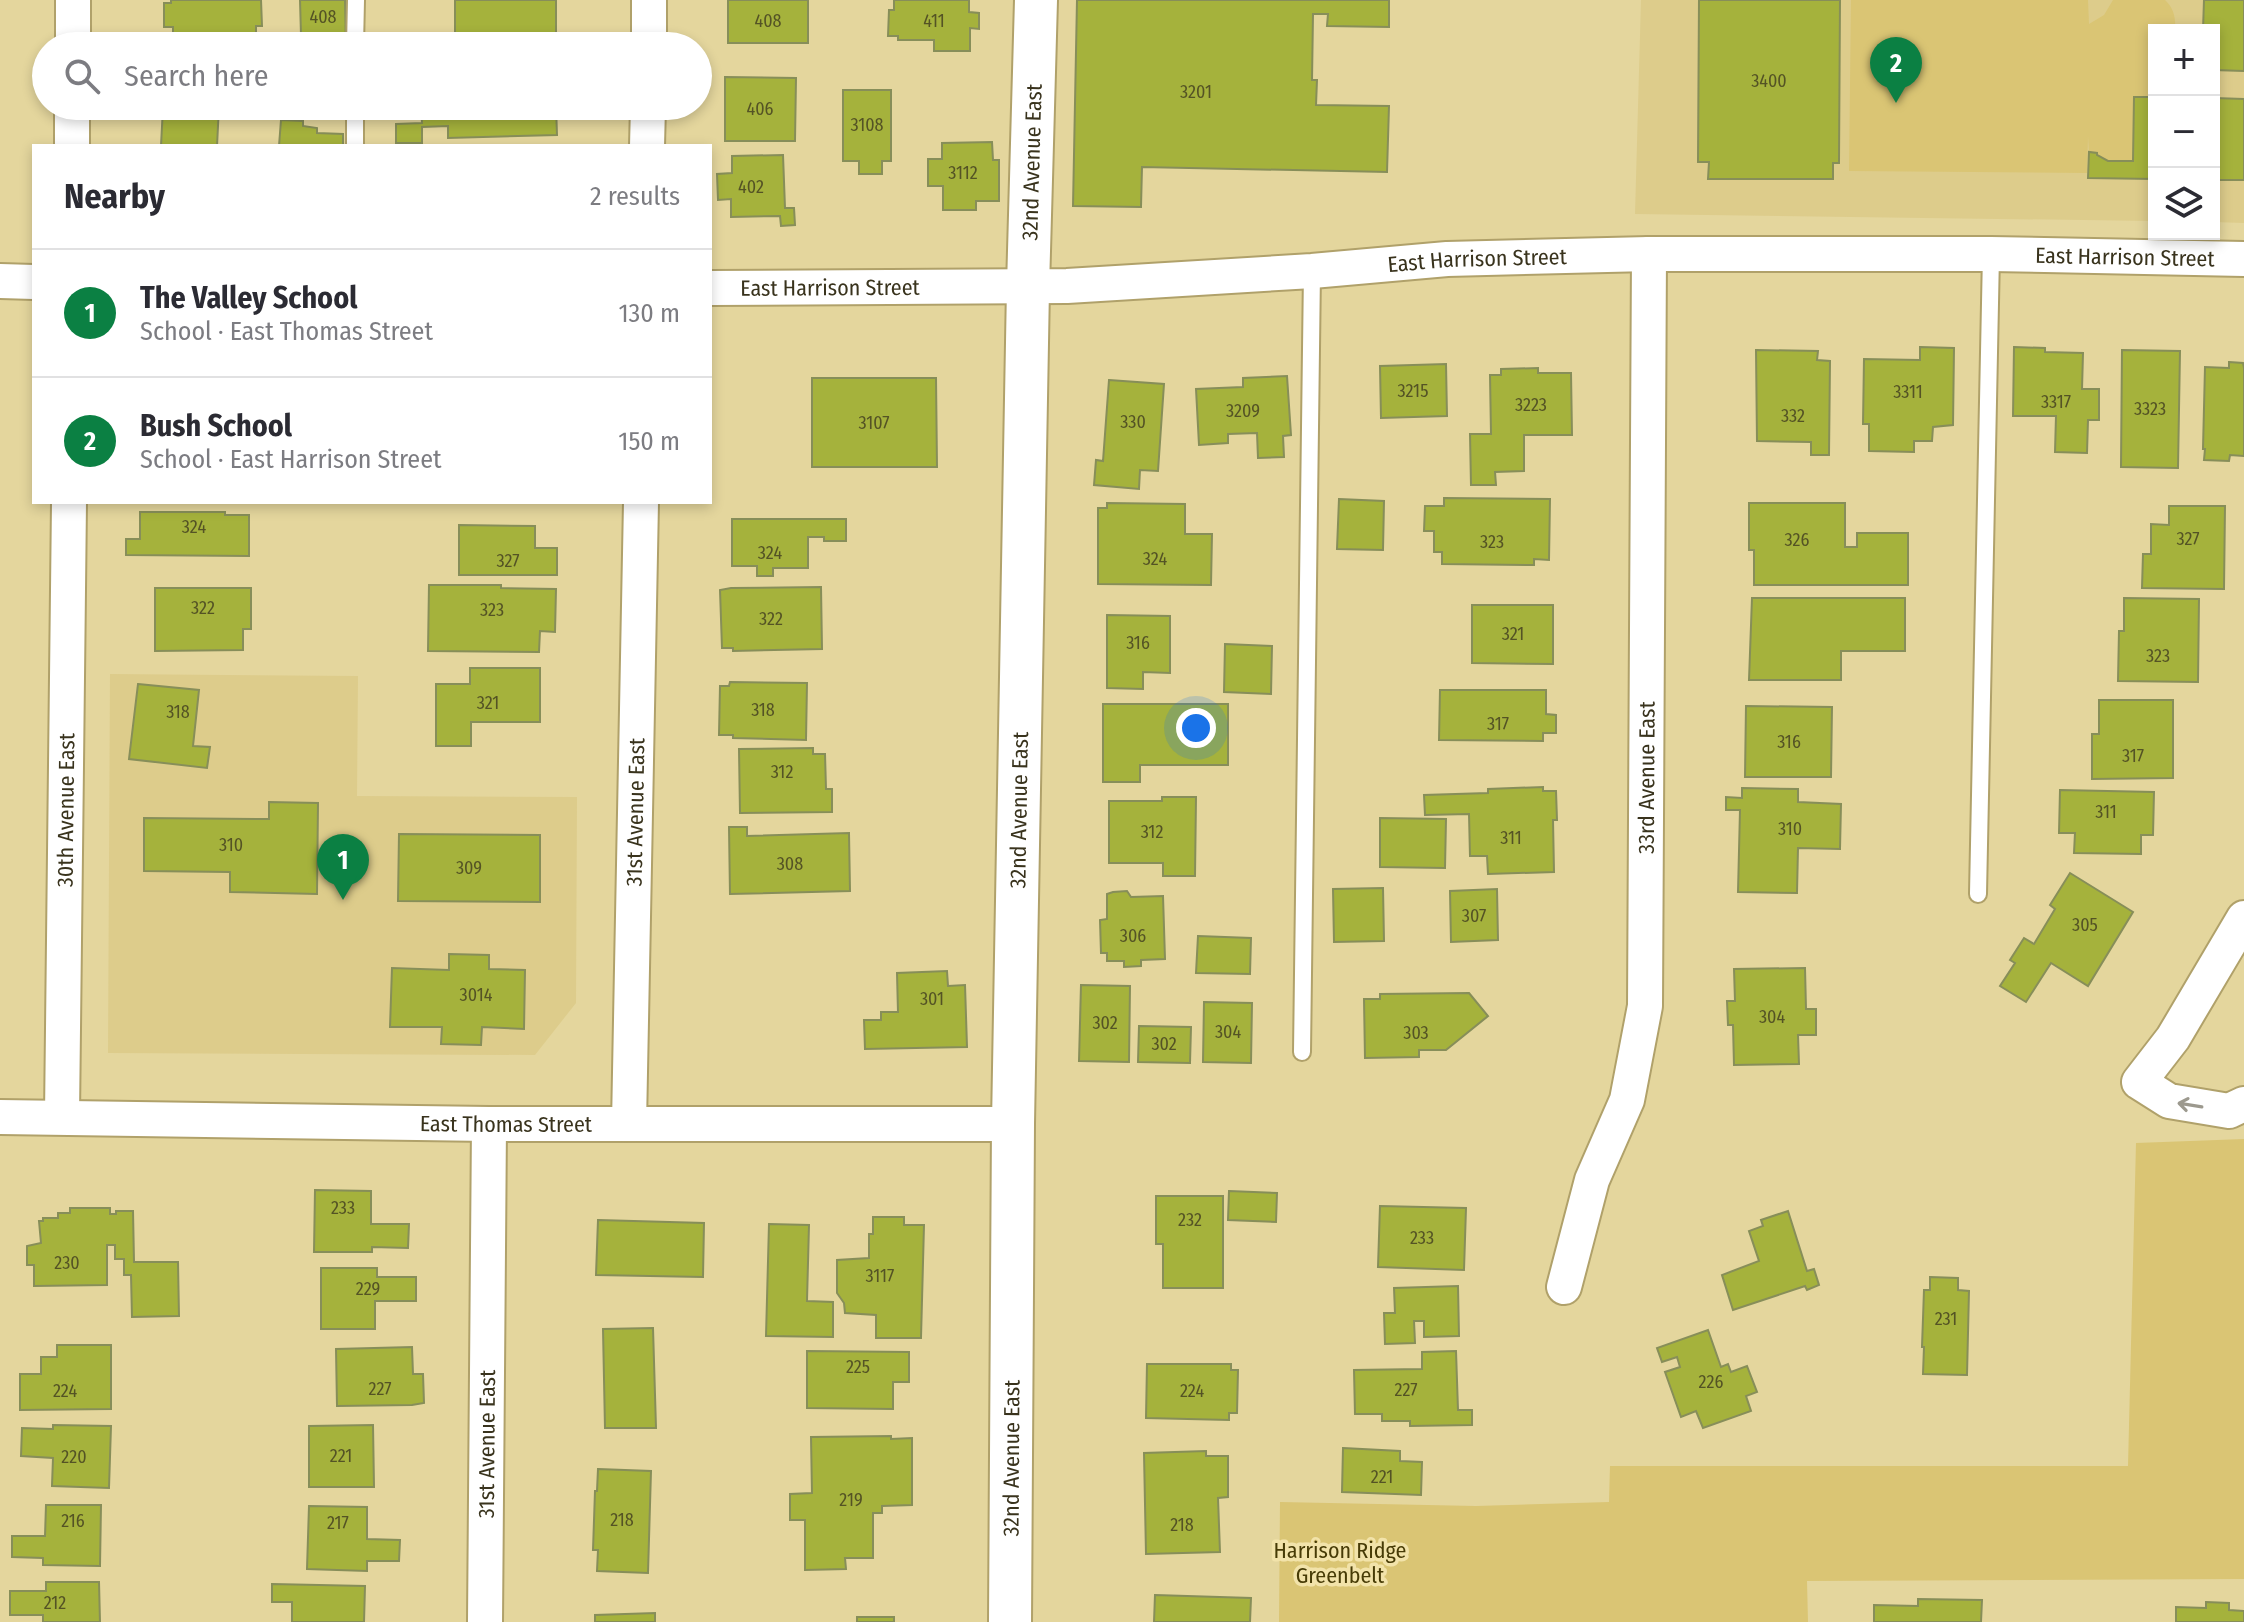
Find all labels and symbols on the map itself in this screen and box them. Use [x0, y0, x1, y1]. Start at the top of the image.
house number: 408 [309, 6, 337, 28]
house number: 408 [754, 10, 782, 32]
house number: 411 [923, 10, 945, 32]
pin: 2 [1870, 37, 1922, 103]
house number: 3400 [1751, 70, 1787, 92]
house number: 3201 [1180, 81, 1212, 103]
street label: 32nd Avenue East [1016, 83, 1047, 241]
house number: 406 [746, 98, 774, 120]
house number: 3108 [850, 114, 884, 136]
house number: 3112 [948, 162, 978, 184]
house number: 402 [738, 176, 764, 198]
street label: East Harrison Street [2035, 241, 2216, 272]
street label: East Harrison Street [1386, 243, 1568, 278]
street label: East Harrison Street [740, 273, 921, 301]
house number: 3215 [1398, 380, 1428, 402]
house number: 3311 [1893, 381, 1923, 403]
house number: 3317 [2041, 391, 2071, 413]
house number: 3223 [1515, 394, 1547, 416]
house number: 3323 [2134, 398, 2166, 420]
house number: 3209 [1226, 400, 1260, 422]
house number: 332 [1781, 405, 1805, 427]
house number: 330 [1120, 411, 1146, 433]
house number: 3107 [858, 412, 890, 434]
house number: 324 [182, 516, 206, 538]
house number: 327 [2176, 528, 2200, 550]
house number: 326 [1785, 529, 1809, 551]
house number: 323 [1480, 531, 1504, 553]
house number: 324 [758, 542, 782, 564]
house number: 324 [1143, 548, 1167, 570]
house number: 327 [496, 550, 520, 572]
house number: 322 [191, 597, 215, 619]
house number: 323 [480, 599, 504, 621]
house number: 322 [759, 608, 783, 630]
house number: 321 [1502, 623, 1524, 645]
house number: 316 [1126, 632, 1150, 654]
house number: 323 [2146, 645, 2170, 667]
house number: 321 [477, 692, 499, 714]
house number: 318 [751, 699, 775, 721]
street label: 33rd Avenue East [1632, 700, 1660, 854]
house number: 318 [166, 701, 190, 723]
your location [1176, 708, 1216, 748]
house number: 317 [1487, 713, 1509, 735]
street label: 32nd Avenue East [1004, 731, 1034, 889]
house number: 316 [1777, 731, 1801, 753]
street label: 30th Avenue East [51, 732, 80, 887]
street label: 31st Avenue East [620, 737, 650, 887]
house number: 317 [2122, 745, 2144, 767]
house number: 312 [771, 761, 793, 783]
house number: 311 [2095, 801, 2117, 823]
house number: 310 [1778, 818, 1802, 840]
house number: 312 [1141, 821, 1163, 843]
house number: 311 [1500, 827, 1522, 849]
house number: 310 [219, 834, 243, 856]
pin: 1 [317, 834, 369, 900]
house number: 308 [777, 853, 803, 875]
house number: 309 [456, 857, 482, 879]
house number: 307 [1462, 905, 1486, 927]
house number: 305 [2072, 914, 2098, 936]
house number: 306 [1120, 925, 1146, 947]
house number: 3014 [460, 984, 493, 1006]
house number: 301 [920, 988, 944, 1010]
house number: 304 [1759, 1006, 1785, 1028]
house number: 302 [1092, 1012, 1118, 1034]
house number: 304 [1215, 1021, 1241, 1043]
house number: 303 [1403, 1022, 1429, 1044]
house number: 302 [1151, 1033, 1177, 1055]
one-way arrow [2178, 1096, 2203, 1111]
street label: East Thomas Street [420, 1110, 593, 1138]
house number: 233 [331, 1197, 355, 1219]
house number: 232 [1178, 1209, 1202, 1231]
house number: 233 [1410, 1227, 1434, 1249]
house number: 230 [54, 1252, 80, 1274]
house number: 3117 [866, 1265, 894, 1287]
house number: 229 [356, 1278, 380, 1300]
house number: 231 [1935, 1308, 1957, 1330]
house number: 225 [846, 1356, 870, 1378]
street label: 31st Avenue East [472, 1369, 501, 1518]
house number: 226 [1699, 1371, 1723, 1393]
house number: 227 [368, 1378, 392, 1400]
street label: 32nd Avenue East [997, 1379, 1025, 1536]
house number: 227 [1394, 1379, 1418, 1401]
house number: 224 [53, 1380, 77, 1402]
house number: 224 [1180, 1380, 1204, 1402]
house number: 221 [330, 1445, 352, 1467]
house number: 220 [61, 1446, 87, 1468]
house number: 221 [1371, 1466, 1393, 1488]
house number: 219 [839, 1489, 863, 1511]
house number: 218 [610, 1509, 634, 1531]
house number: 216 [61, 1510, 85, 1532]
house number: 217 [327, 1512, 349, 1534]
house number: 218 [1170, 1514, 1194, 1536]
park label: Harrison Ridge Greenbelt [1274, 1537, 1406, 1589]
house number: 212 [44, 1592, 66, 1614]

